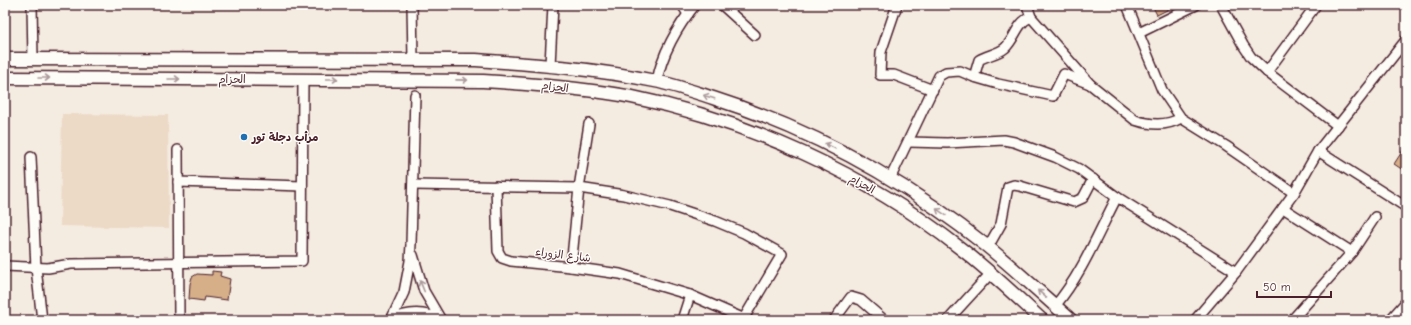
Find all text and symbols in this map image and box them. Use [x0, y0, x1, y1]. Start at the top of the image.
street label: الحزام [218, 73, 246, 88]
one-way arrow [37, 74, 50, 82]
one-way arrow [167, 75, 180, 83]
one-way arrow [325, 75, 338, 83]
one-way arrow [455, 76, 468, 84]
street label: الحزام [540, 79, 569, 97]
one-way arrow [703, 93, 716, 100]
place label: مرأب دجلة تور [251, 131, 318, 145]
marker: مرأب دجلة تور [239, 132, 249, 142]
one-way arrow [824, 141, 836, 149]
street label: الحزام [846, 172, 877, 198]
one-way arrow [935, 208, 947, 216]
street label: شارع الزوراء [534, 245, 591, 267]
scale bar [1257, 273, 1331, 299]
text: 50 m [1263, 280, 1291, 294]
one-way arrow [418, 281, 426, 293]
one-way arrow [1037, 290, 1047, 299]

